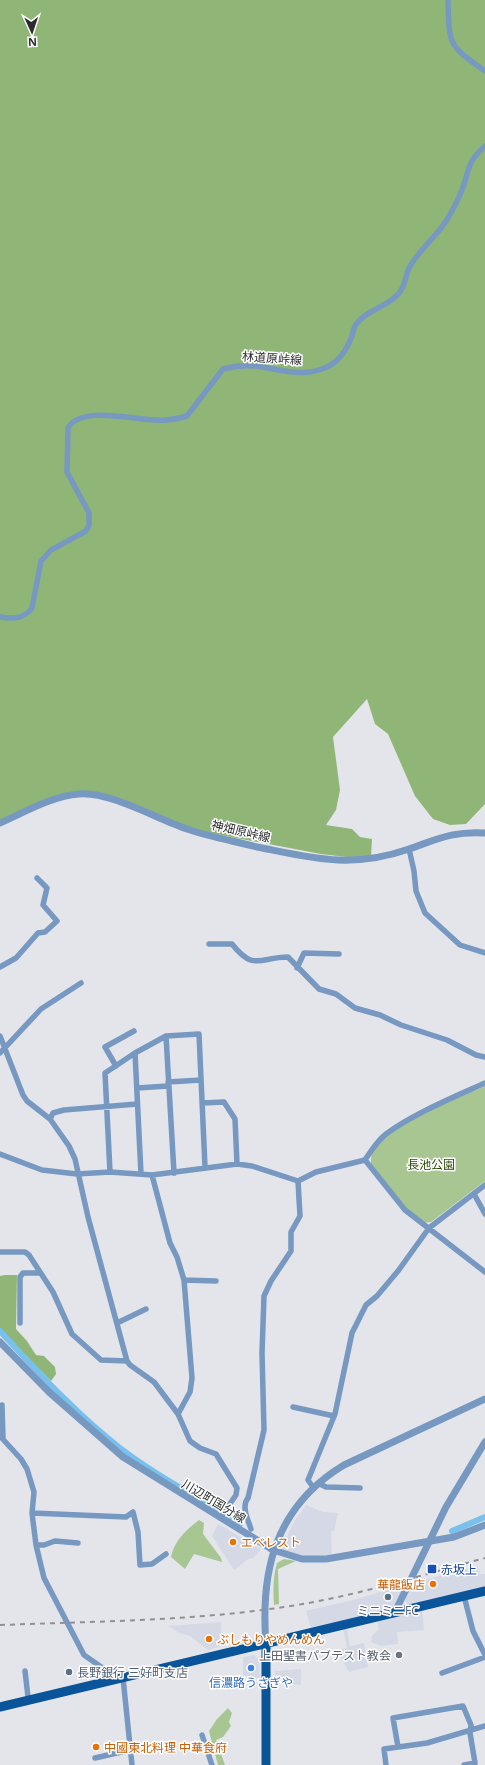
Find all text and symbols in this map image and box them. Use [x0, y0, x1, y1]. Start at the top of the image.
north arrow [12, 12, 52, 52]
text: N [28, 35, 37, 50]
street label: 林道原峠線 [241, 347, 303, 369]
street label: 神畑原峠線 [210, 816, 272, 846]
park label: 長池公園 [407, 1156, 455, 1173]
street label: 川辺町国分線 [179, 1475, 249, 1527]
place label: エベレスト [241, 1534, 301, 1551]
marker: エベレスト [228, 1537, 238, 1547]
place label: 赤坂上 [441, 1561, 477, 1578]
marker: 赤坂上 [426, 1563, 438, 1575]
place label: 華龍飯店 [377, 1576, 425, 1593]
marker: 華龍飯店 [428, 1579, 438, 1589]
marker: ミニミニFC [383, 1592, 393, 1602]
place label: ミニミニFC [357, 1602, 419, 1619]
place label: ぶしもりやめんめん [217, 1631, 325, 1648]
marker: ぶしもりやめんめん [204, 1634, 214, 1644]
place label: 上田聖書パブテスト教会 [259, 1647, 391, 1664]
marker: 上田聖書パブテスト教会 [394, 1650, 404, 1660]
marker: 信濃路うさぎや [246, 1663, 256, 1673]
place label: 長野銀行 三好町支店 [77, 1664, 188, 1681]
marker: 長野銀行 三好町支店 [64, 1667, 74, 1677]
place label: 信濃路うさぎや [209, 1674, 293, 1691]
place label: 中國東北料理 中華食府 [104, 1739, 227, 1756]
marker: 中國東北料理 中華食府 [91, 1742, 101, 1752]

